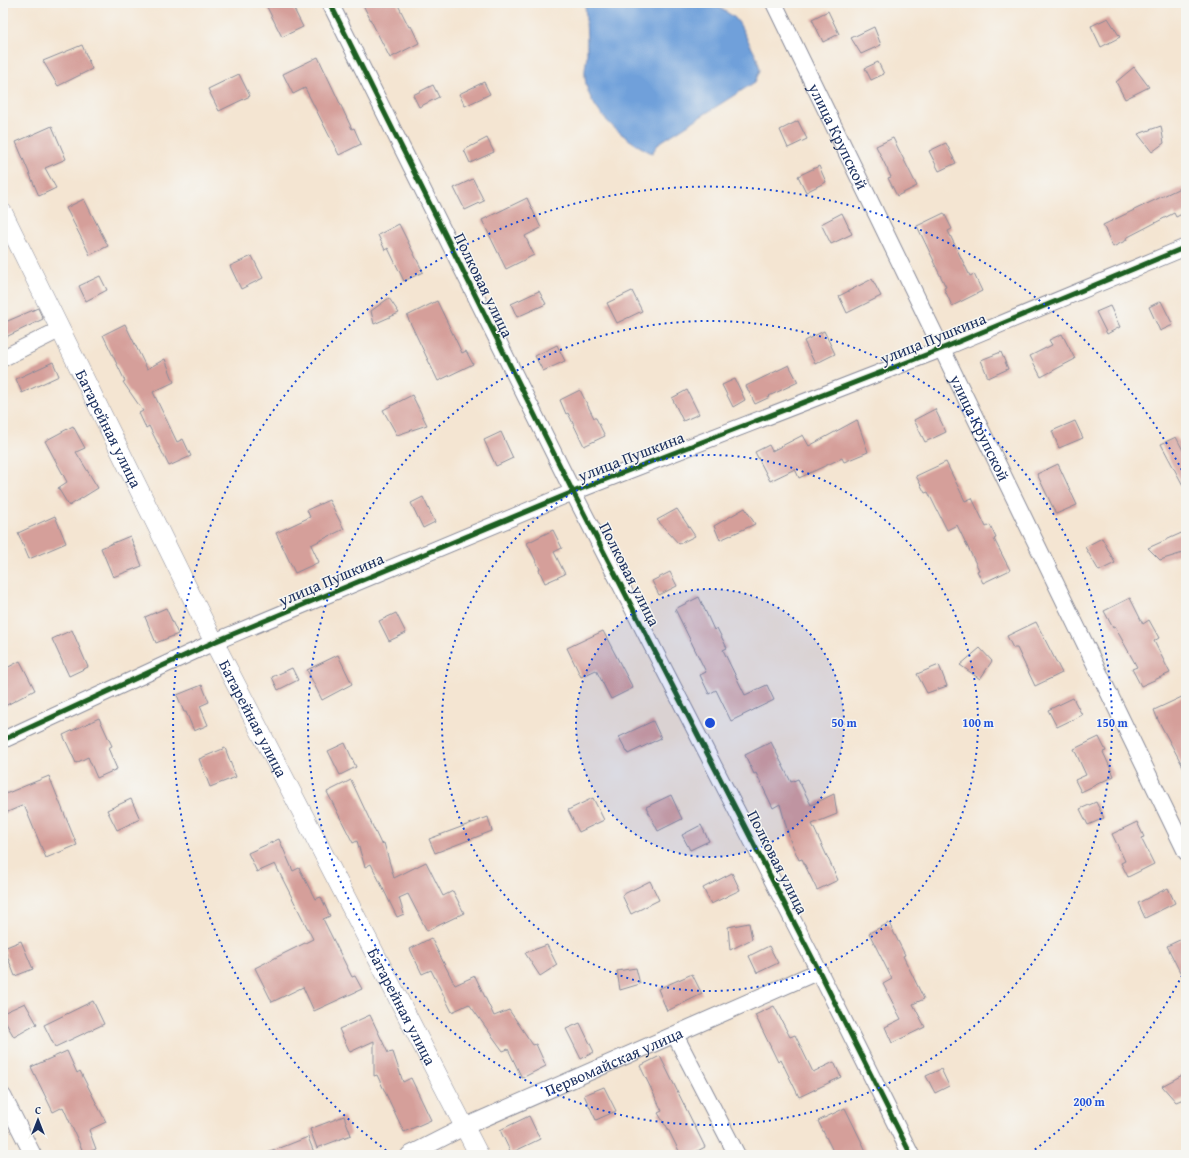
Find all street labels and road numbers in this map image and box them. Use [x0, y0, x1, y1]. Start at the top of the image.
street label: улица Крупской [802, 78, 875, 194]
street label: Полковая улица [448, 228, 520, 342]
street label: улица Пушкина [876, 306, 990, 370]
street label: Батарейная улица [70, 365, 148, 492]
street label: улица Крупской [944, 370, 1016, 485]
street label: улица Пушкина [573, 425, 688, 488]
street label: Полковая улица [593, 518, 667, 631]
street label: улица Пушкина [274, 546, 388, 612]
street label: Батарейная улица [213, 655, 294, 782]
street label: Полковая улица [741, 806, 815, 919]
street label: Батарейная улица [362, 943, 443, 1070]
street label: Первомайская улица [540, 1020, 687, 1102]

